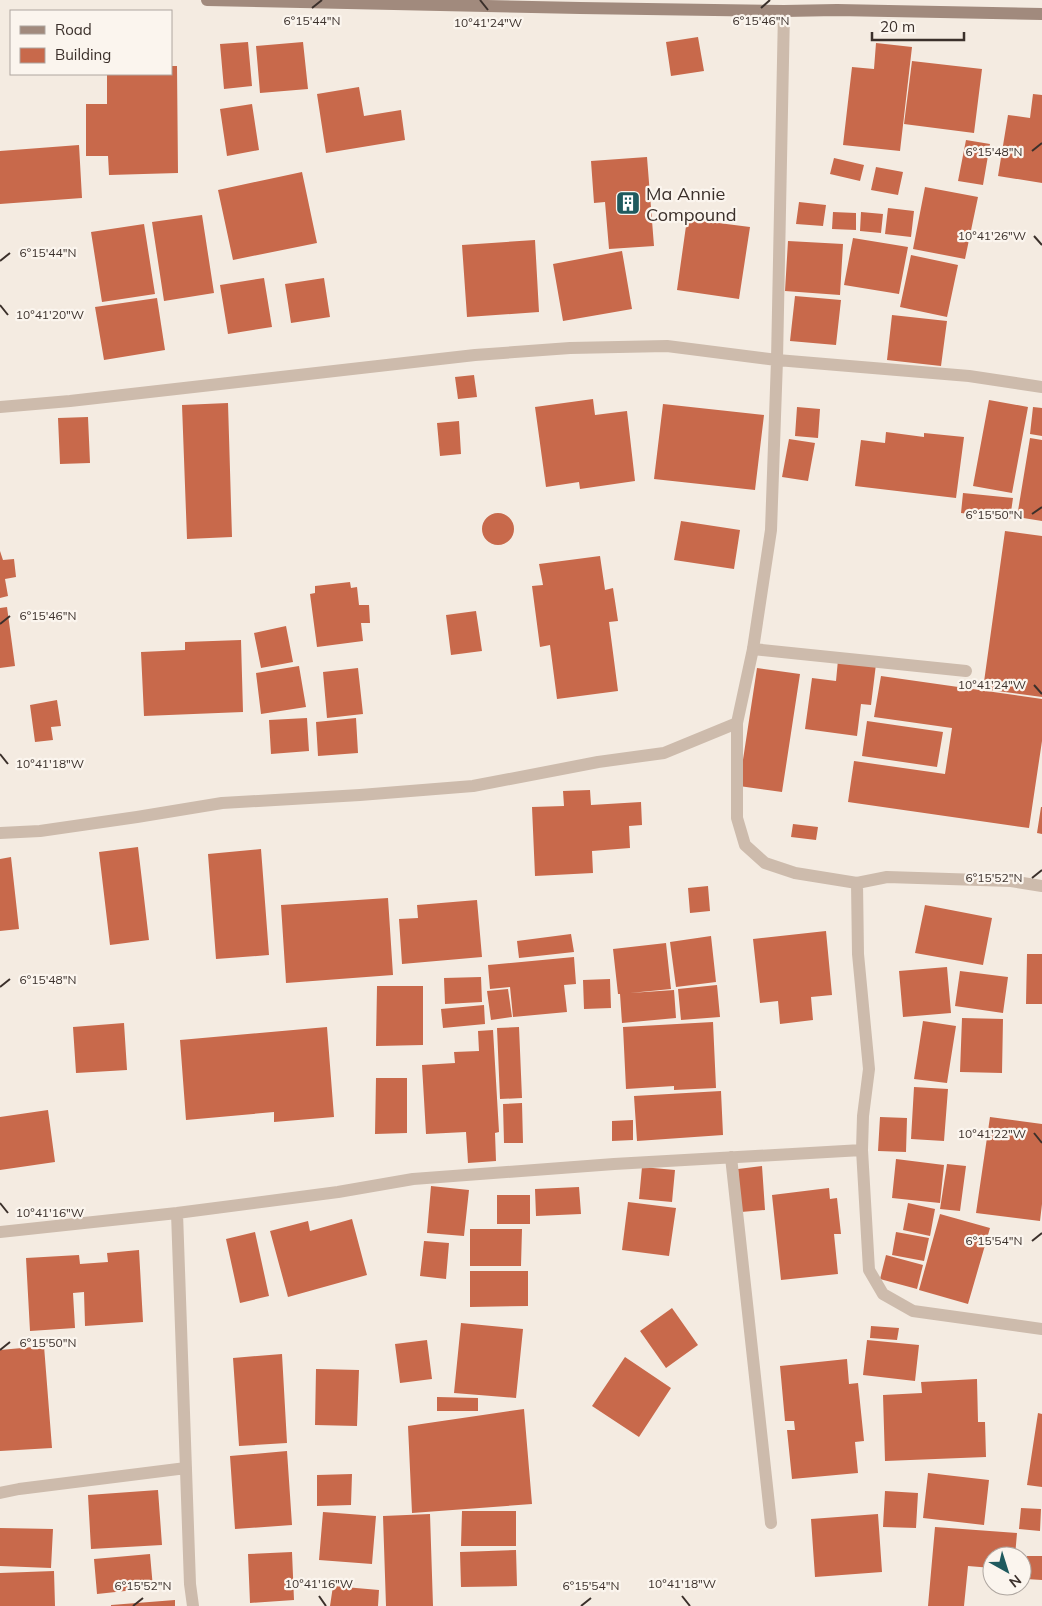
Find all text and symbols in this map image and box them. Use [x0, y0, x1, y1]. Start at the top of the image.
legend [10, 10, 172, 75]
scale bar [872, 10, 964, 42]
text: 6°15'44"N [284, 13, 340, 28]
text: 6°15'46"N [733, 13, 789, 28]
text: 10°41'24"W [454, 15, 522, 30]
text: 20 m [880, 17, 915, 36]
text: Road [55, 20, 92, 39]
text: Building [55, 45, 111, 64]
text: 6°15'48"N [966, 144, 1022, 159]
place label: Ma Annie Compound [646, 182, 737, 226]
building icon: Ma Annie Compound [615, 190, 641, 216]
text: 10°41'26"W [958, 228, 1026, 243]
text: 6°15'44"N [20, 245, 76, 260]
text: 10°41'20"W [16, 307, 84, 322]
text: 6°15'50"N [966, 507, 1022, 522]
text: 6°15'46"N [20, 608, 76, 623]
text: 10°41'24"W [958, 677, 1026, 692]
text: 10°41'18"W [16, 756, 84, 771]
text: 6°15'52"N [966, 870, 1022, 885]
text: 6°15'48"N [20, 972, 76, 987]
text: 10°41'22"W [958, 1126, 1026, 1141]
text: 10°41'16"W [16, 1205, 84, 1220]
text: 6°15'54"N [966, 1233, 1022, 1248]
text: 6°15'50"N [20, 1335, 76, 1350]
north arrow [982, 1546, 1032, 1596]
text: N [1005, 1571, 1025, 1591]
text: 10°41'16"W [285, 1576, 353, 1591]
text: 10°41'18"W [648, 1576, 716, 1591]
text: 6°15'52"N [115, 1578, 171, 1593]
text: 6°15'54"N [563, 1578, 619, 1593]

